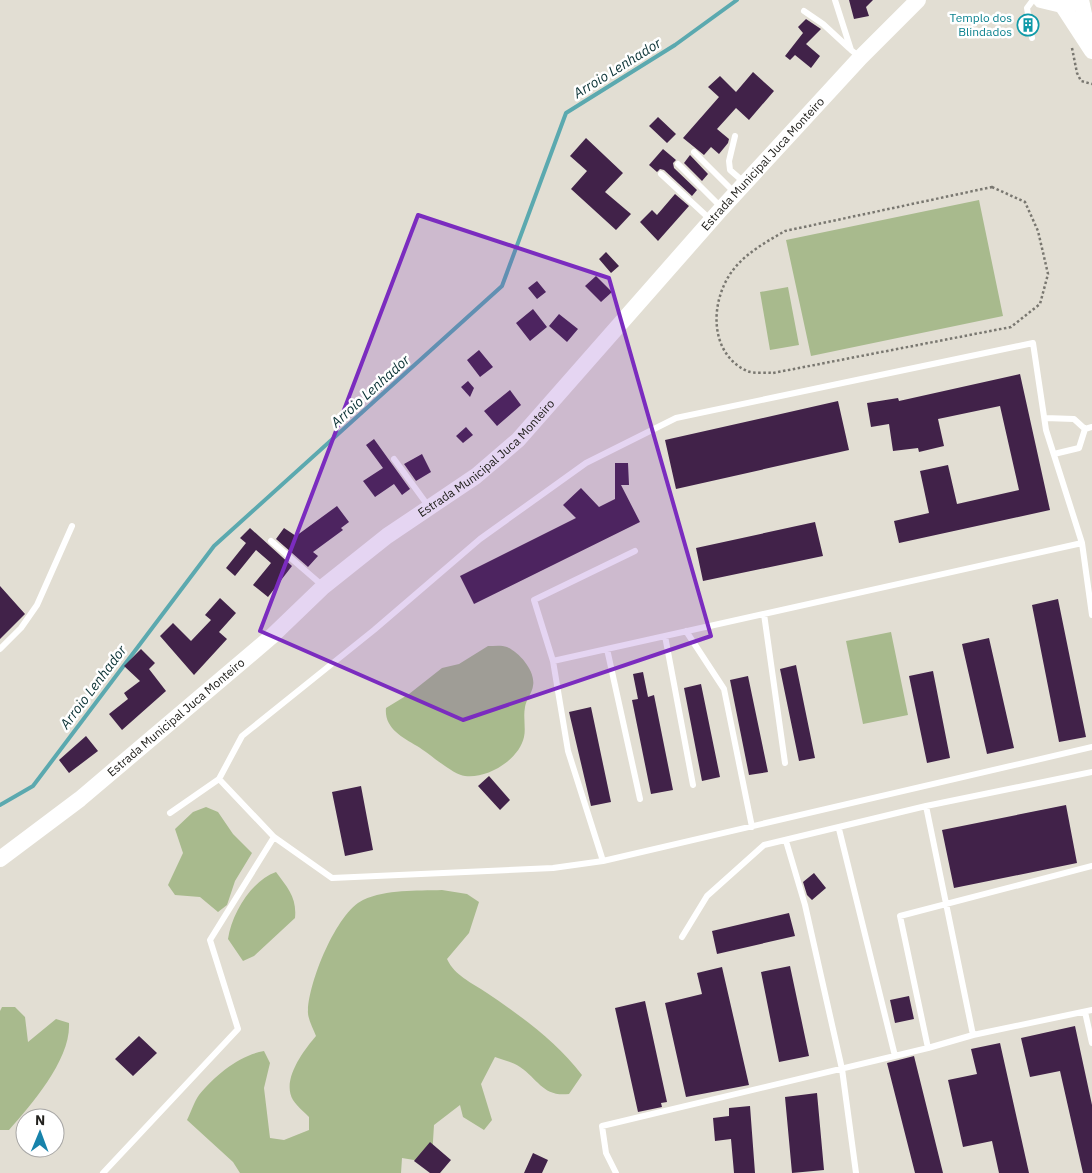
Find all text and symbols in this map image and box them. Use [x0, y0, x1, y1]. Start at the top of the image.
place label: Templo dos Blindados [950, 10, 1012, 39]
building icon: Templo dos Blindados [1016, 13, 1040, 37]
water label: Arroio Lenhador [569, 33, 665, 103]
street label: Estrada Municipal Juca Monteiro [698, 94, 827, 233]
water label: Arroio Lenhador [326, 350, 414, 432]
street label: Estrada Municipal Juca Monteiro [415, 396, 558, 520]
water label: Arroio Lenhador [55, 641, 131, 733]
street label: Estrada Municipal Juca Monteiro [104, 654, 248, 780]
north arrow [15, 1108, 65, 1158]
text: N [35, 1111, 45, 1129]

